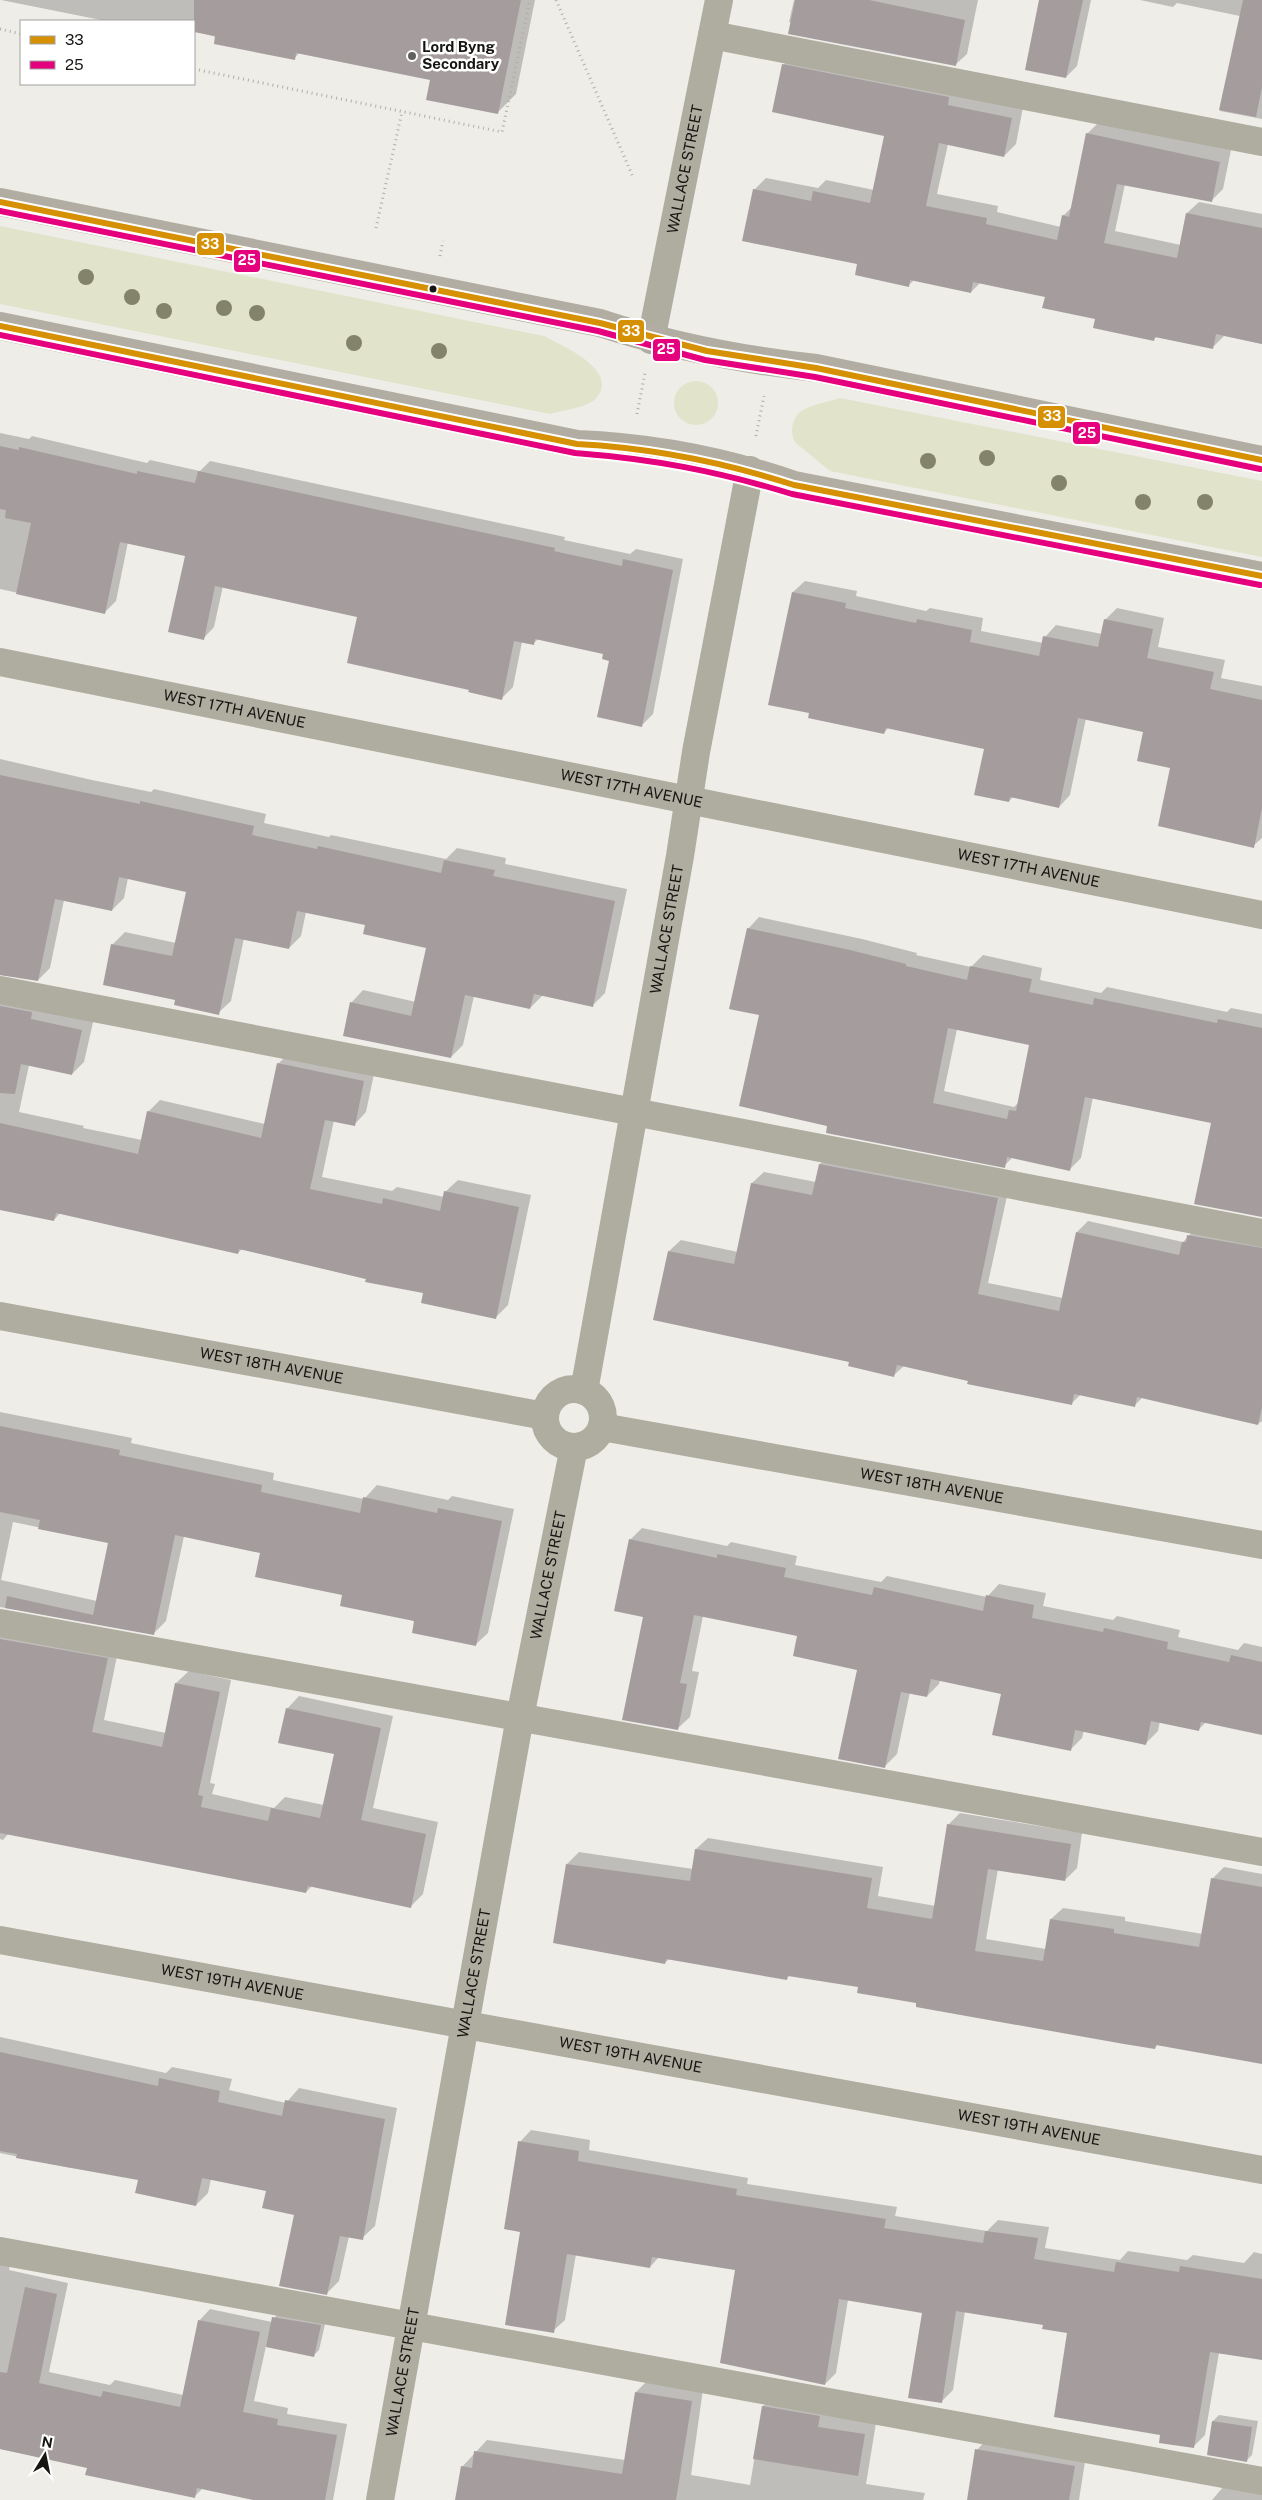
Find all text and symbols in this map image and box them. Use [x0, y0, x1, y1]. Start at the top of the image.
legend [20, 20, 195, 85]
text: 33 [65, 31, 84, 48]
place label: Lord Byng Secondary [422, 38, 500, 72]
marker: Lord Byng Secondary [406, 50, 418, 62]
text: 25 [65, 56, 84, 73]
street label: WALLACE STREET [663, 103, 706, 235]
line badge: 33 [196, 232, 225, 256]
text: 33 [201, 236, 219, 252]
line badge: 25 [233, 249, 261, 273]
text: 25 [238, 252, 256, 268]
unlabelled marker [428, 284, 438, 294]
line badge: 33 [617, 319, 645, 343]
text: 33 [622, 323, 640, 339]
line badge: 25 [652, 338, 681, 362]
text: 25 [657, 341, 675, 357]
line badge: 33 [1037, 405, 1066, 429]
text: 33 [1043, 408, 1061, 424]
line badge: 25 [1072, 421, 1101, 445]
text: 25 [1078, 425, 1096, 441]
street label: WEST 17TH AVENUE [162, 686, 307, 731]
street label: WEST 17TH AVENUE [559, 766, 704, 811]
street label: WEST 17TH AVENUE [956, 845, 1101, 890]
street label: WALLACE STREET [646, 863, 686, 995]
street label: WEST 18TH AVENUE [198, 1344, 345, 1387]
street label: WEST 18TH AVENUE [859, 1464, 1005, 1507]
street label: WALLACE STREET [527, 1509, 569, 1641]
street label: WALLACE STREET [454, 1907, 494, 2039]
street label: WEST 19TH AVENUE [159, 1960, 305, 2003]
street label: WEST 19TH AVENUE [558, 2033, 704, 2076]
street label: WEST 19TH AVENUE [956, 2106, 1102, 2148]
street label: WALLACE STREET [382, 2306, 422, 2438]
north arrow [20, 2430, 70, 2480]
text: N [40, 2433, 54, 2451]

